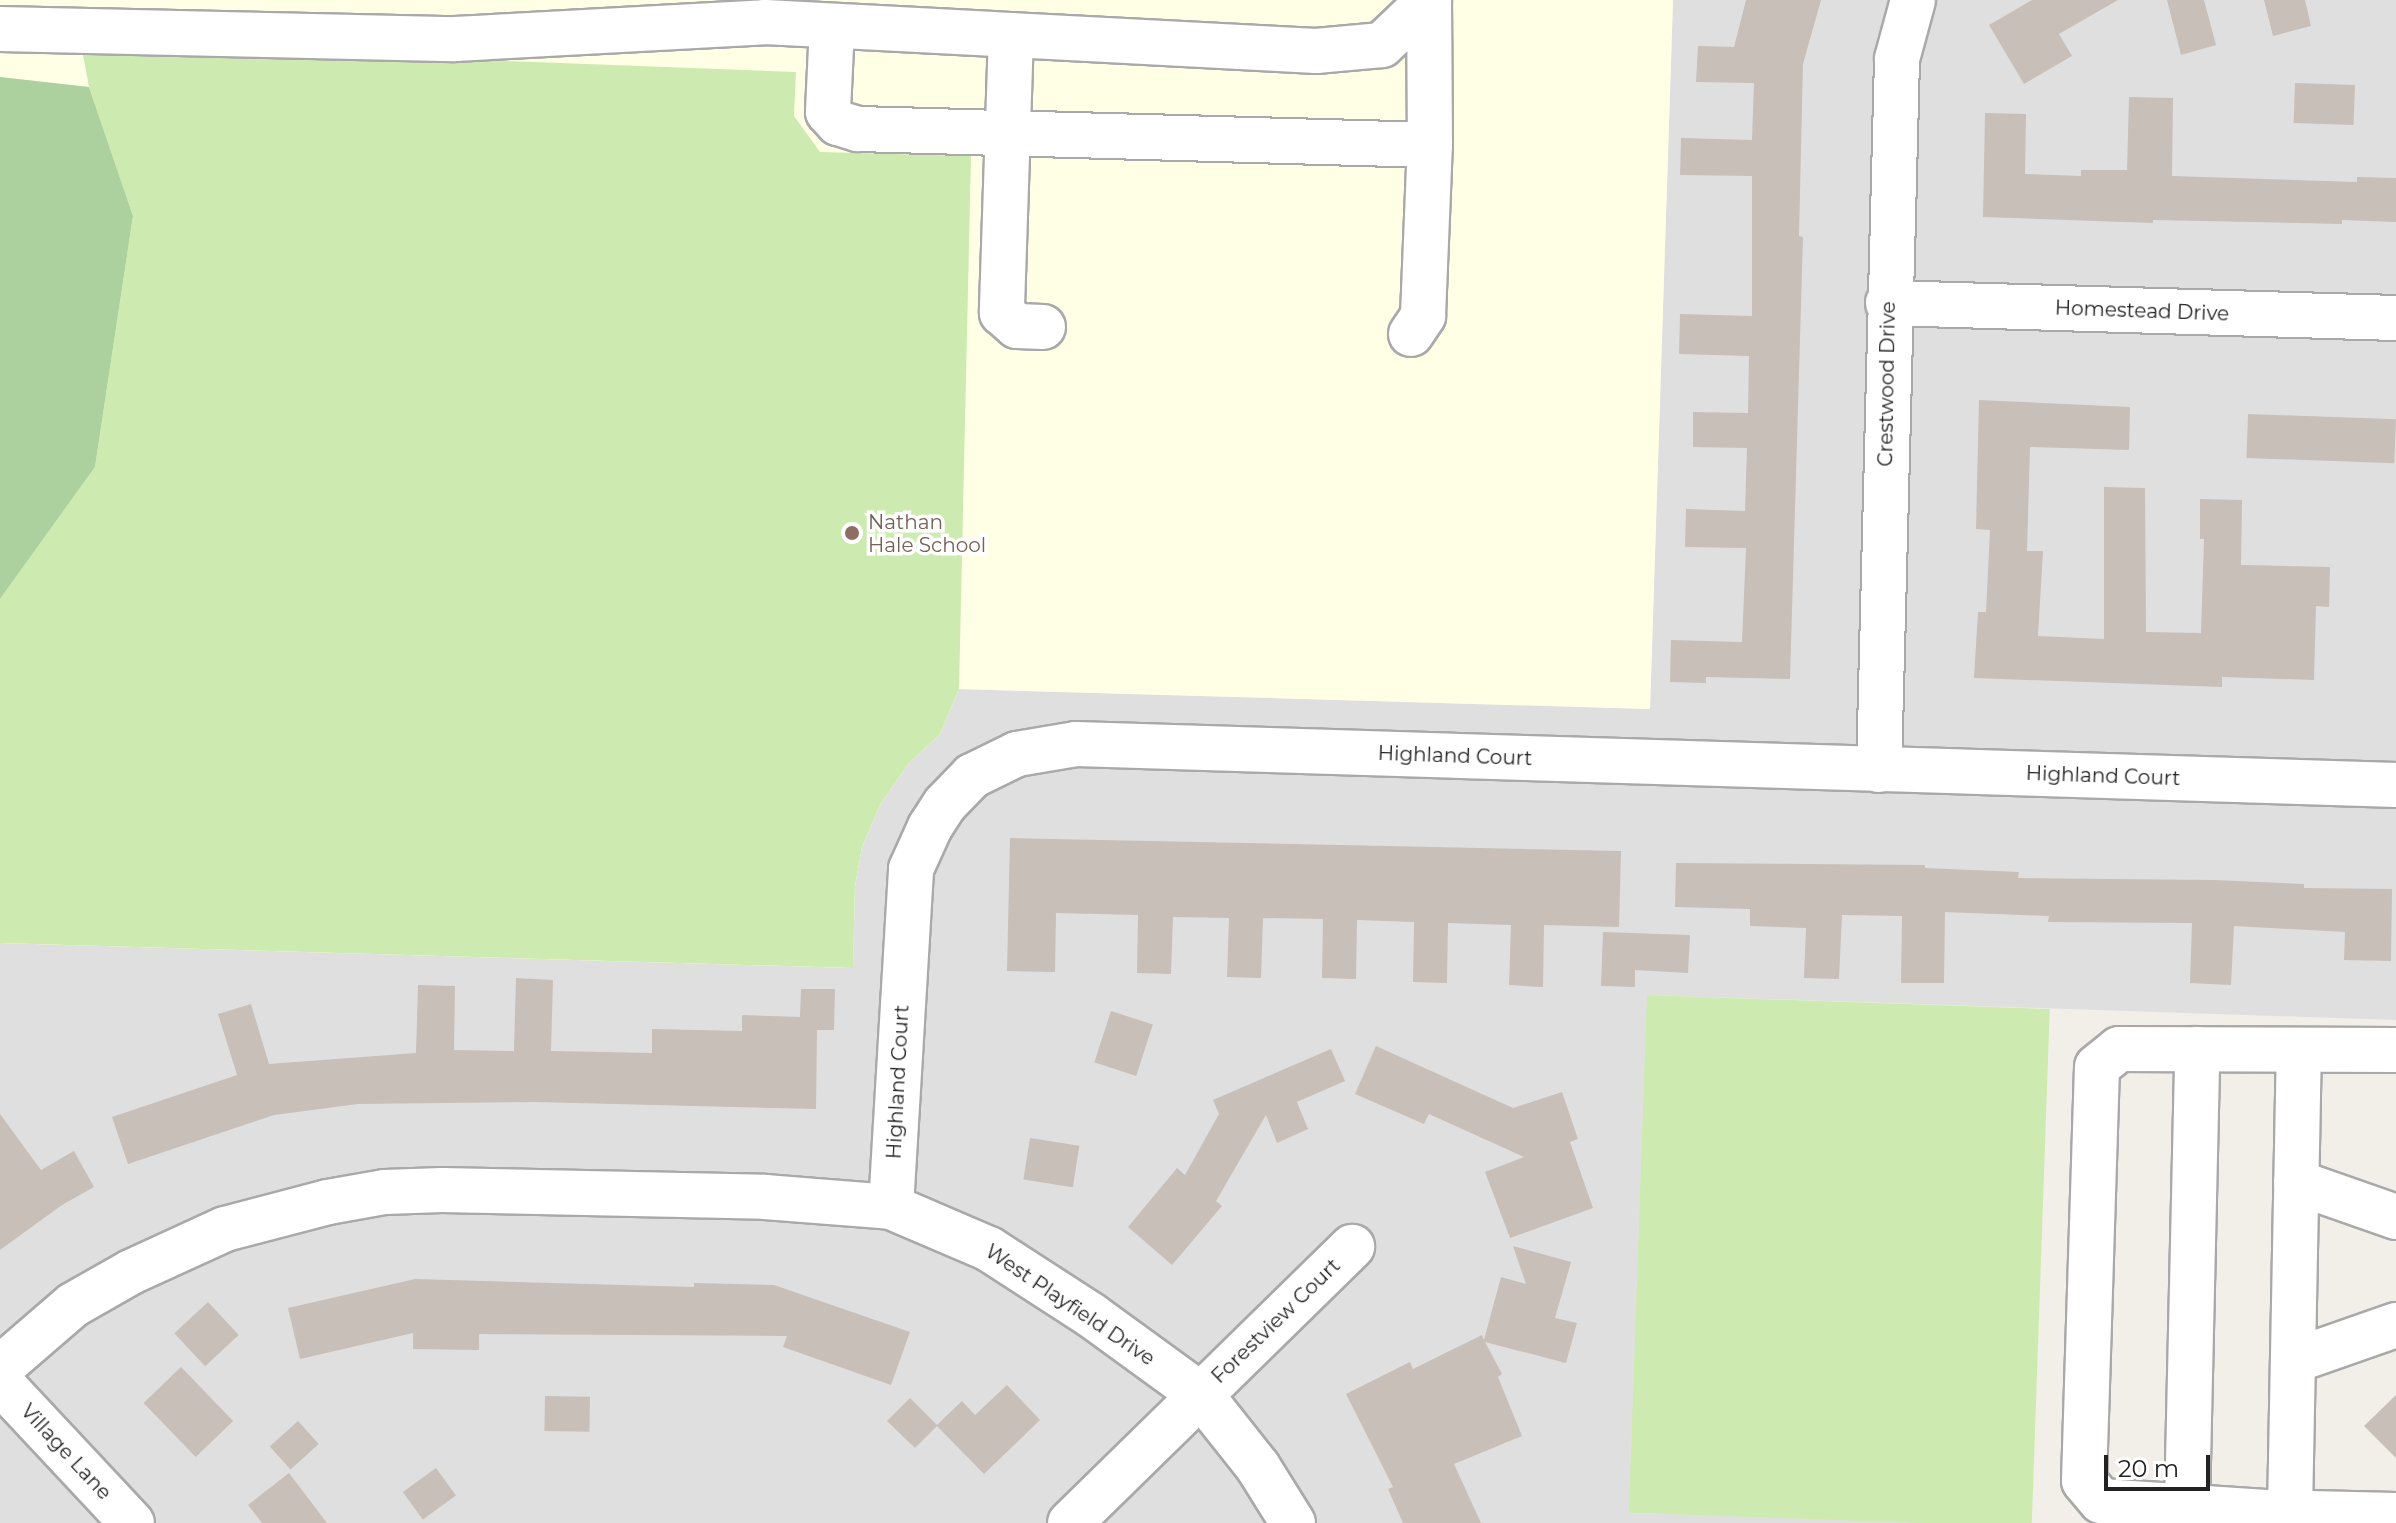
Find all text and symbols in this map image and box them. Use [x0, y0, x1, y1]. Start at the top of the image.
street label: Homestead Drive [2054, 296, 2230, 326]
street label: Crestwood Drive [1874, 301, 1900, 467]
place label: Nathan Hale School [868, 510, 986, 557]
marker: Nathan Hale School [843, 524, 861, 542]
street label: Highland Court [1377, 741, 1533, 771]
street label: Highland Court [2025, 761, 2181, 791]
street label: Highland Court [882, 1004, 914, 1160]
street label: West Playfield Drive [981, 1239, 1159, 1371]
street label: Forestview Court [1207, 1254, 1345, 1388]
street label: Village Lane [16, 1399, 116, 1505]
scale bar [2108, 1439, 2214, 1489]
text: 20 m [2118, 1454, 2179, 1483]

